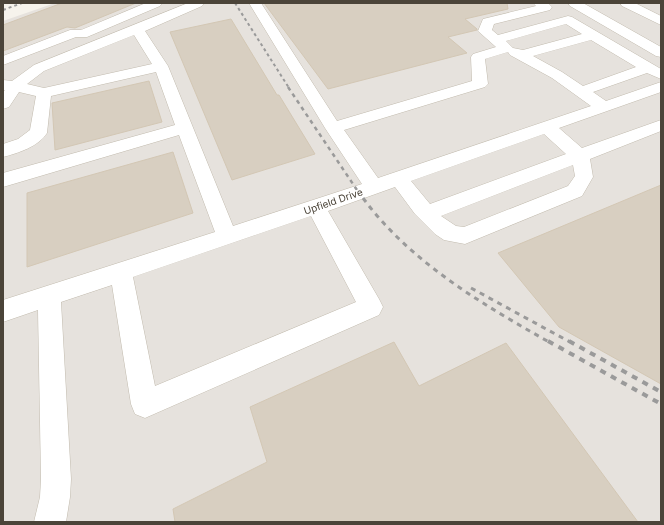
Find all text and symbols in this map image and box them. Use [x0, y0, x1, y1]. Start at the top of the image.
street label: Upfield Drive [302, 185, 364, 217]

